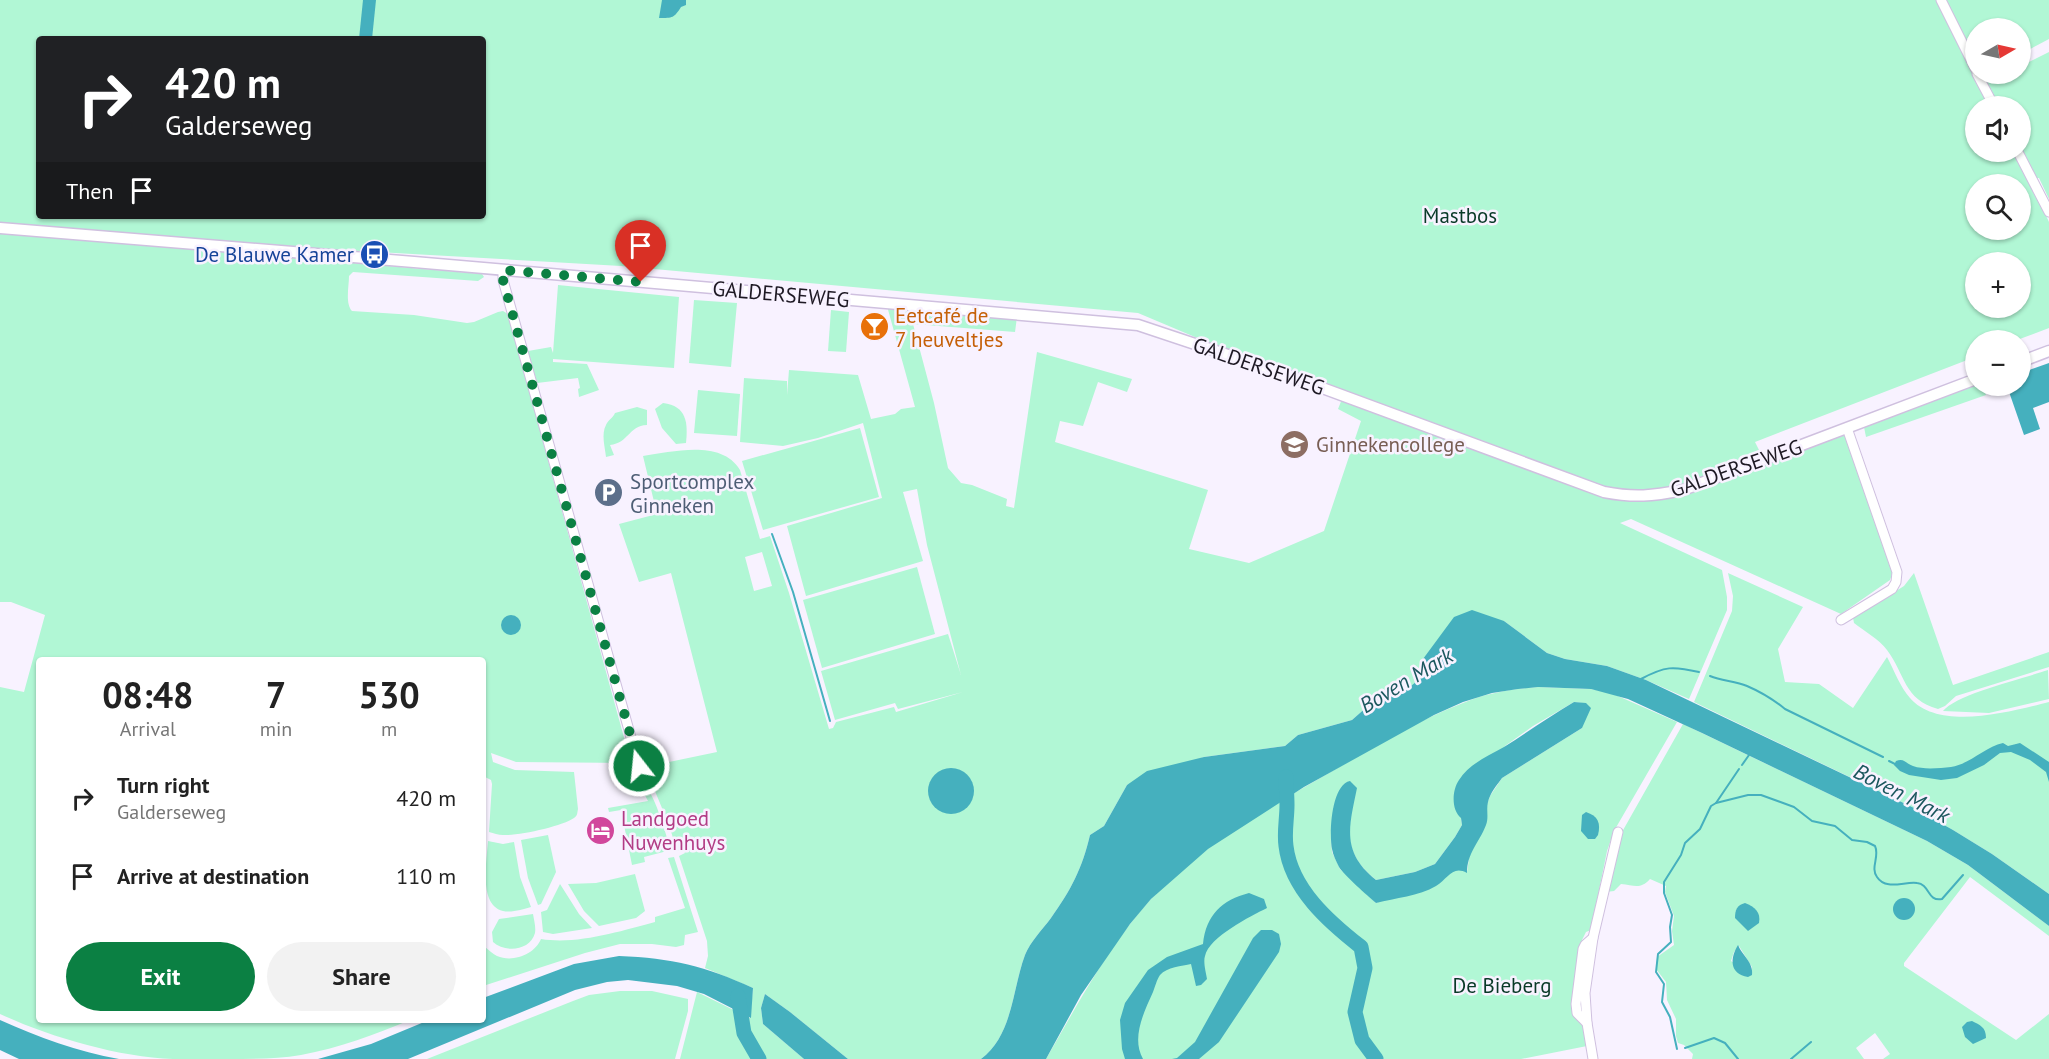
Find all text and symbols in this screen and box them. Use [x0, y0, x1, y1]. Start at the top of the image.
north arrow [1965, 18, 2031, 84]
map controls [1965, 18, 2031, 396]
text: 420 m [165, 55, 281, 110]
icon: right [66, 60, 144, 138]
button: sound [1965, 96, 2031, 162]
text: Galderseweg [165, 108, 312, 142]
icon: arrive [125, 174, 158, 207]
button: search [1965, 174, 2031, 240]
text: Then [66, 177, 113, 205]
park label: Mastbos [1423, 202, 1497, 229]
pin [615, 220, 666, 282]
icon: arrive [624, 229, 657, 262]
bus stop icon: De Blauwe Kamer [359, 238, 391, 270]
place label: De Blauwe Kamer [195, 241, 354, 268]
button: + [1965, 252, 2031, 318]
street label: GALDERSEWEG [711, 275, 851, 313]
place label: Eetcafé de 7 heuveltjes [895, 302, 1003, 353]
bar icon: Eetcafé de 7 heuveltjes [858, 311, 890, 343]
button: − [1965, 330, 2031, 396]
street label: GALDERSEWEG [1190, 331, 1328, 401]
school or university icon: Ginnekencollege [1279, 428, 1311, 460]
place label: Ginnekencollege [1316, 431, 1465, 458]
street label: GALDERSEWEG [1667, 433, 1805, 503]
place label: Sportcomplex Ginneken [630, 468, 754, 519]
parking icon: Sportcomplex Ginneken [593, 477, 625, 509]
water label: Boven Mark [1354, 641, 1459, 719]
text: 08:48 [102, 671, 194, 718]
text: 7 [266, 671, 286, 718]
text: 530 [359, 671, 420, 718]
text: Arrival [120, 716, 176, 742]
text: min [260, 716, 292, 742]
text: m [381, 716, 397, 742]
position arrow [607, 734, 671, 798]
water label: Boven Mark [1849, 757, 1956, 830]
text: Turn right [117, 771, 209, 799]
icon: right [66, 782, 99, 815]
text: 420 m [396, 784, 456, 812]
text: Galderseweg [117, 799, 226, 825]
place label: Landgoed Nuwenhuys [621, 805, 725, 856]
hotel icon: Landgoed Nuwenhuys [584, 814, 616, 846]
icon: arrive [66, 860, 99, 893]
text: Arrive at destination [117, 862, 309, 890]
text: 110 m [396, 862, 456, 890]
button: Exit [66, 942, 255, 1011]
button: Share [267, 942, 456, 1011]
park label: De Bieberg [1453, 972, 1552, 999]

